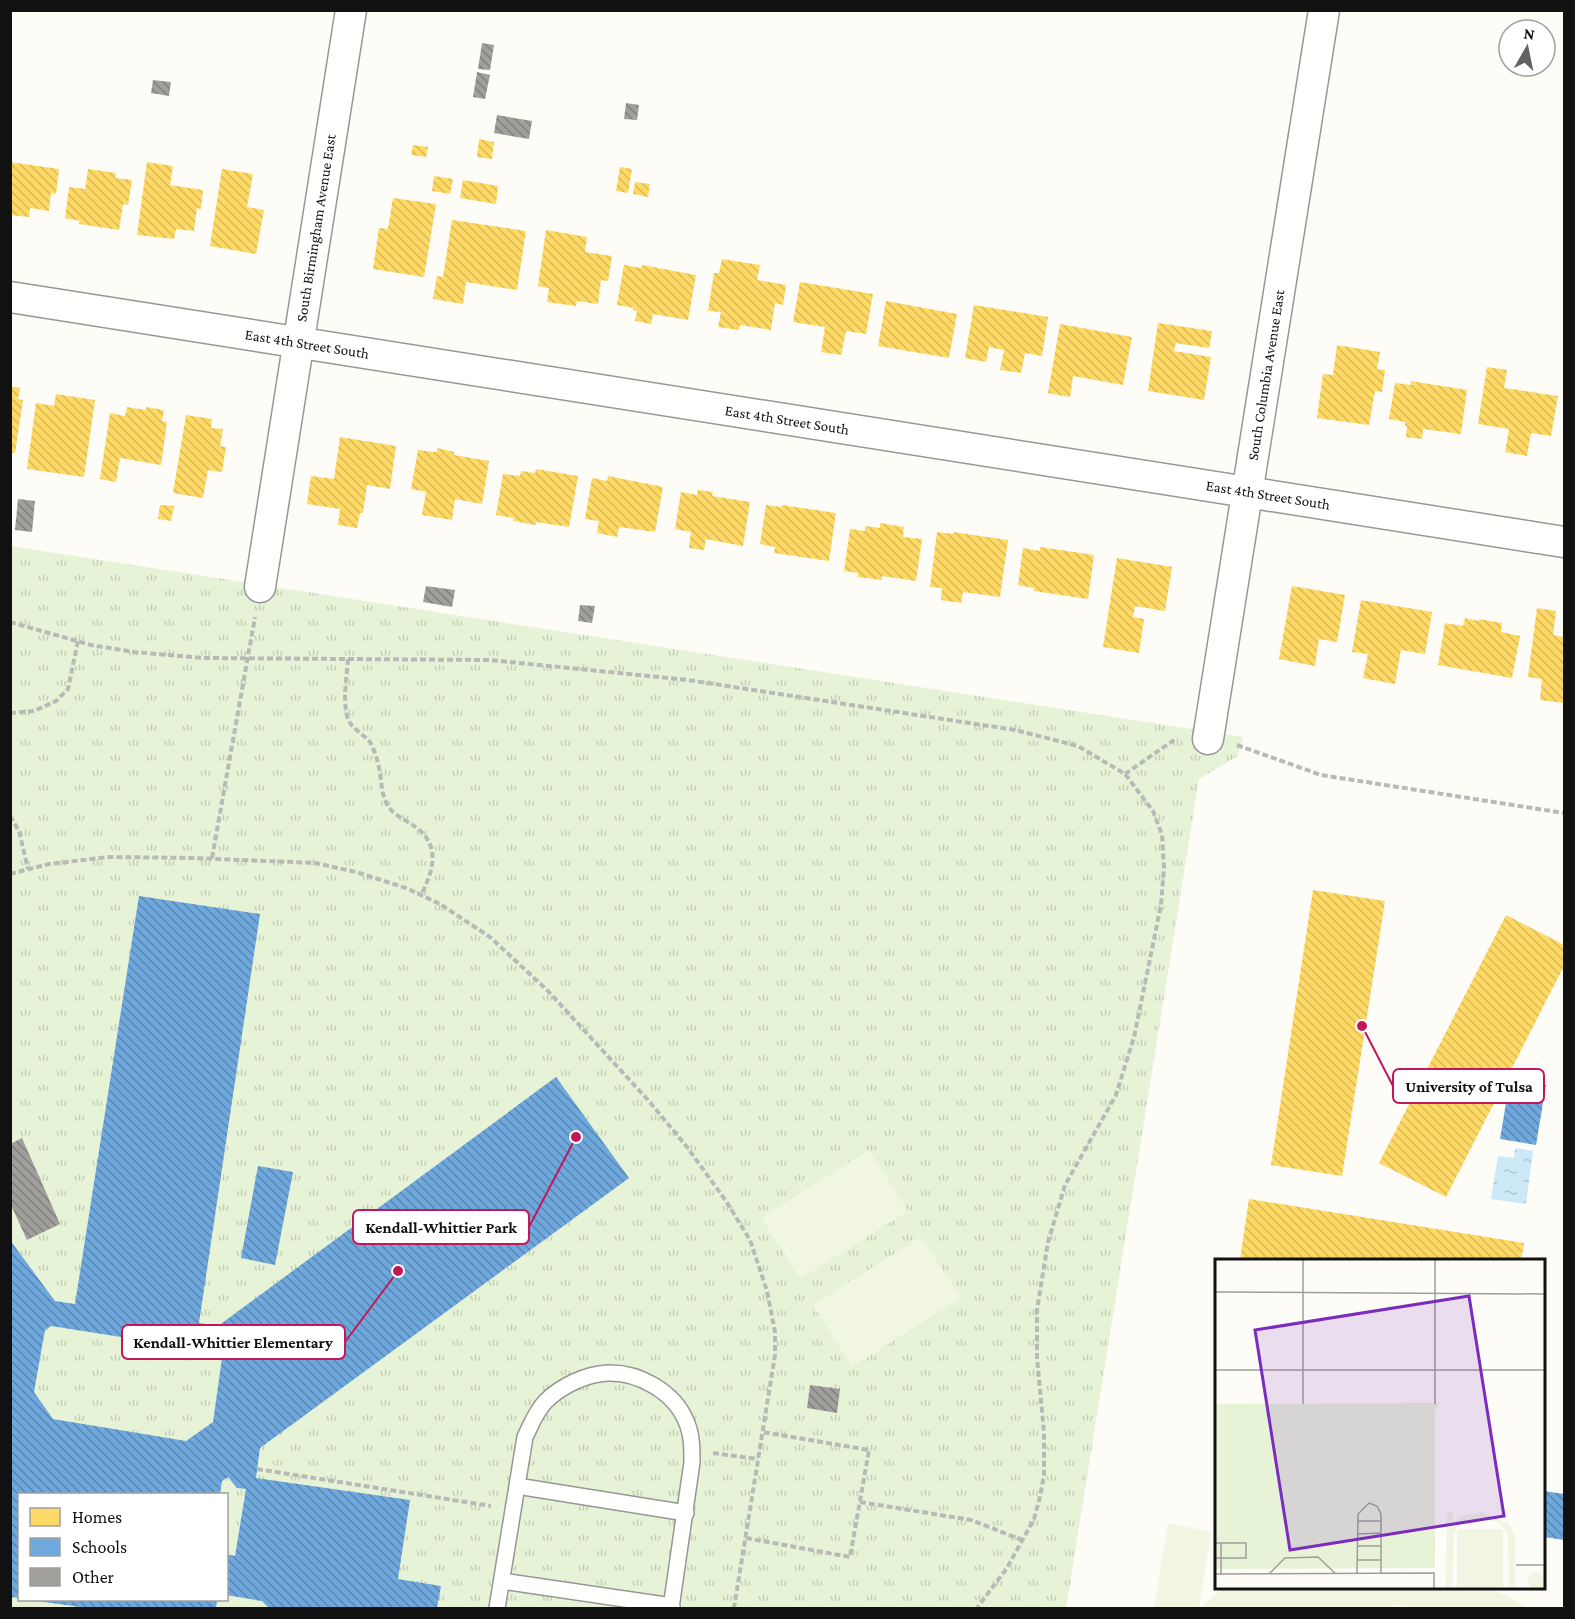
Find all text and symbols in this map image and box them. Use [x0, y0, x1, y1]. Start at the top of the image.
north arrow [1497, 18, 1557, 78]
text: N [1523, 24, 1536, 43]
street label: South Birmingham Avenue East [293, 132, 340, 323]
street label: South Columbia Avenue East [1245, 287, 1288, 462]
street label: East 4th Street South [244, 326, 370, 362]
street label: East 4th Street South [724, 402, 850, 438]
street label: East 4th Street South [1205, 477, 1331, 513]
callout: University of Tulsa [1393, 1069, 1544, 1103]
text: University of Tulsa [1405, 1078, 1533, 1095]
callout: Kendall-Whittier Park [353, 1210, 529, 1244]
text: Kendall-Whittier Park [365, 1219, 517, 1236]
inset map [1215, 1259, 1545, 1589]
callout: Kendall-Whittier Elementary [122, 1325, 345, 1359]
text: Kendall-Whittier Elementary [133, 1334, 333, 1351]
legend [18, 1493, 228, 1601]
text: Homes [72, 1507, 122, 1527]
text: Schools [72, 1537, 127, 1557]
text: Other [72, 1567, 115, 1587]

